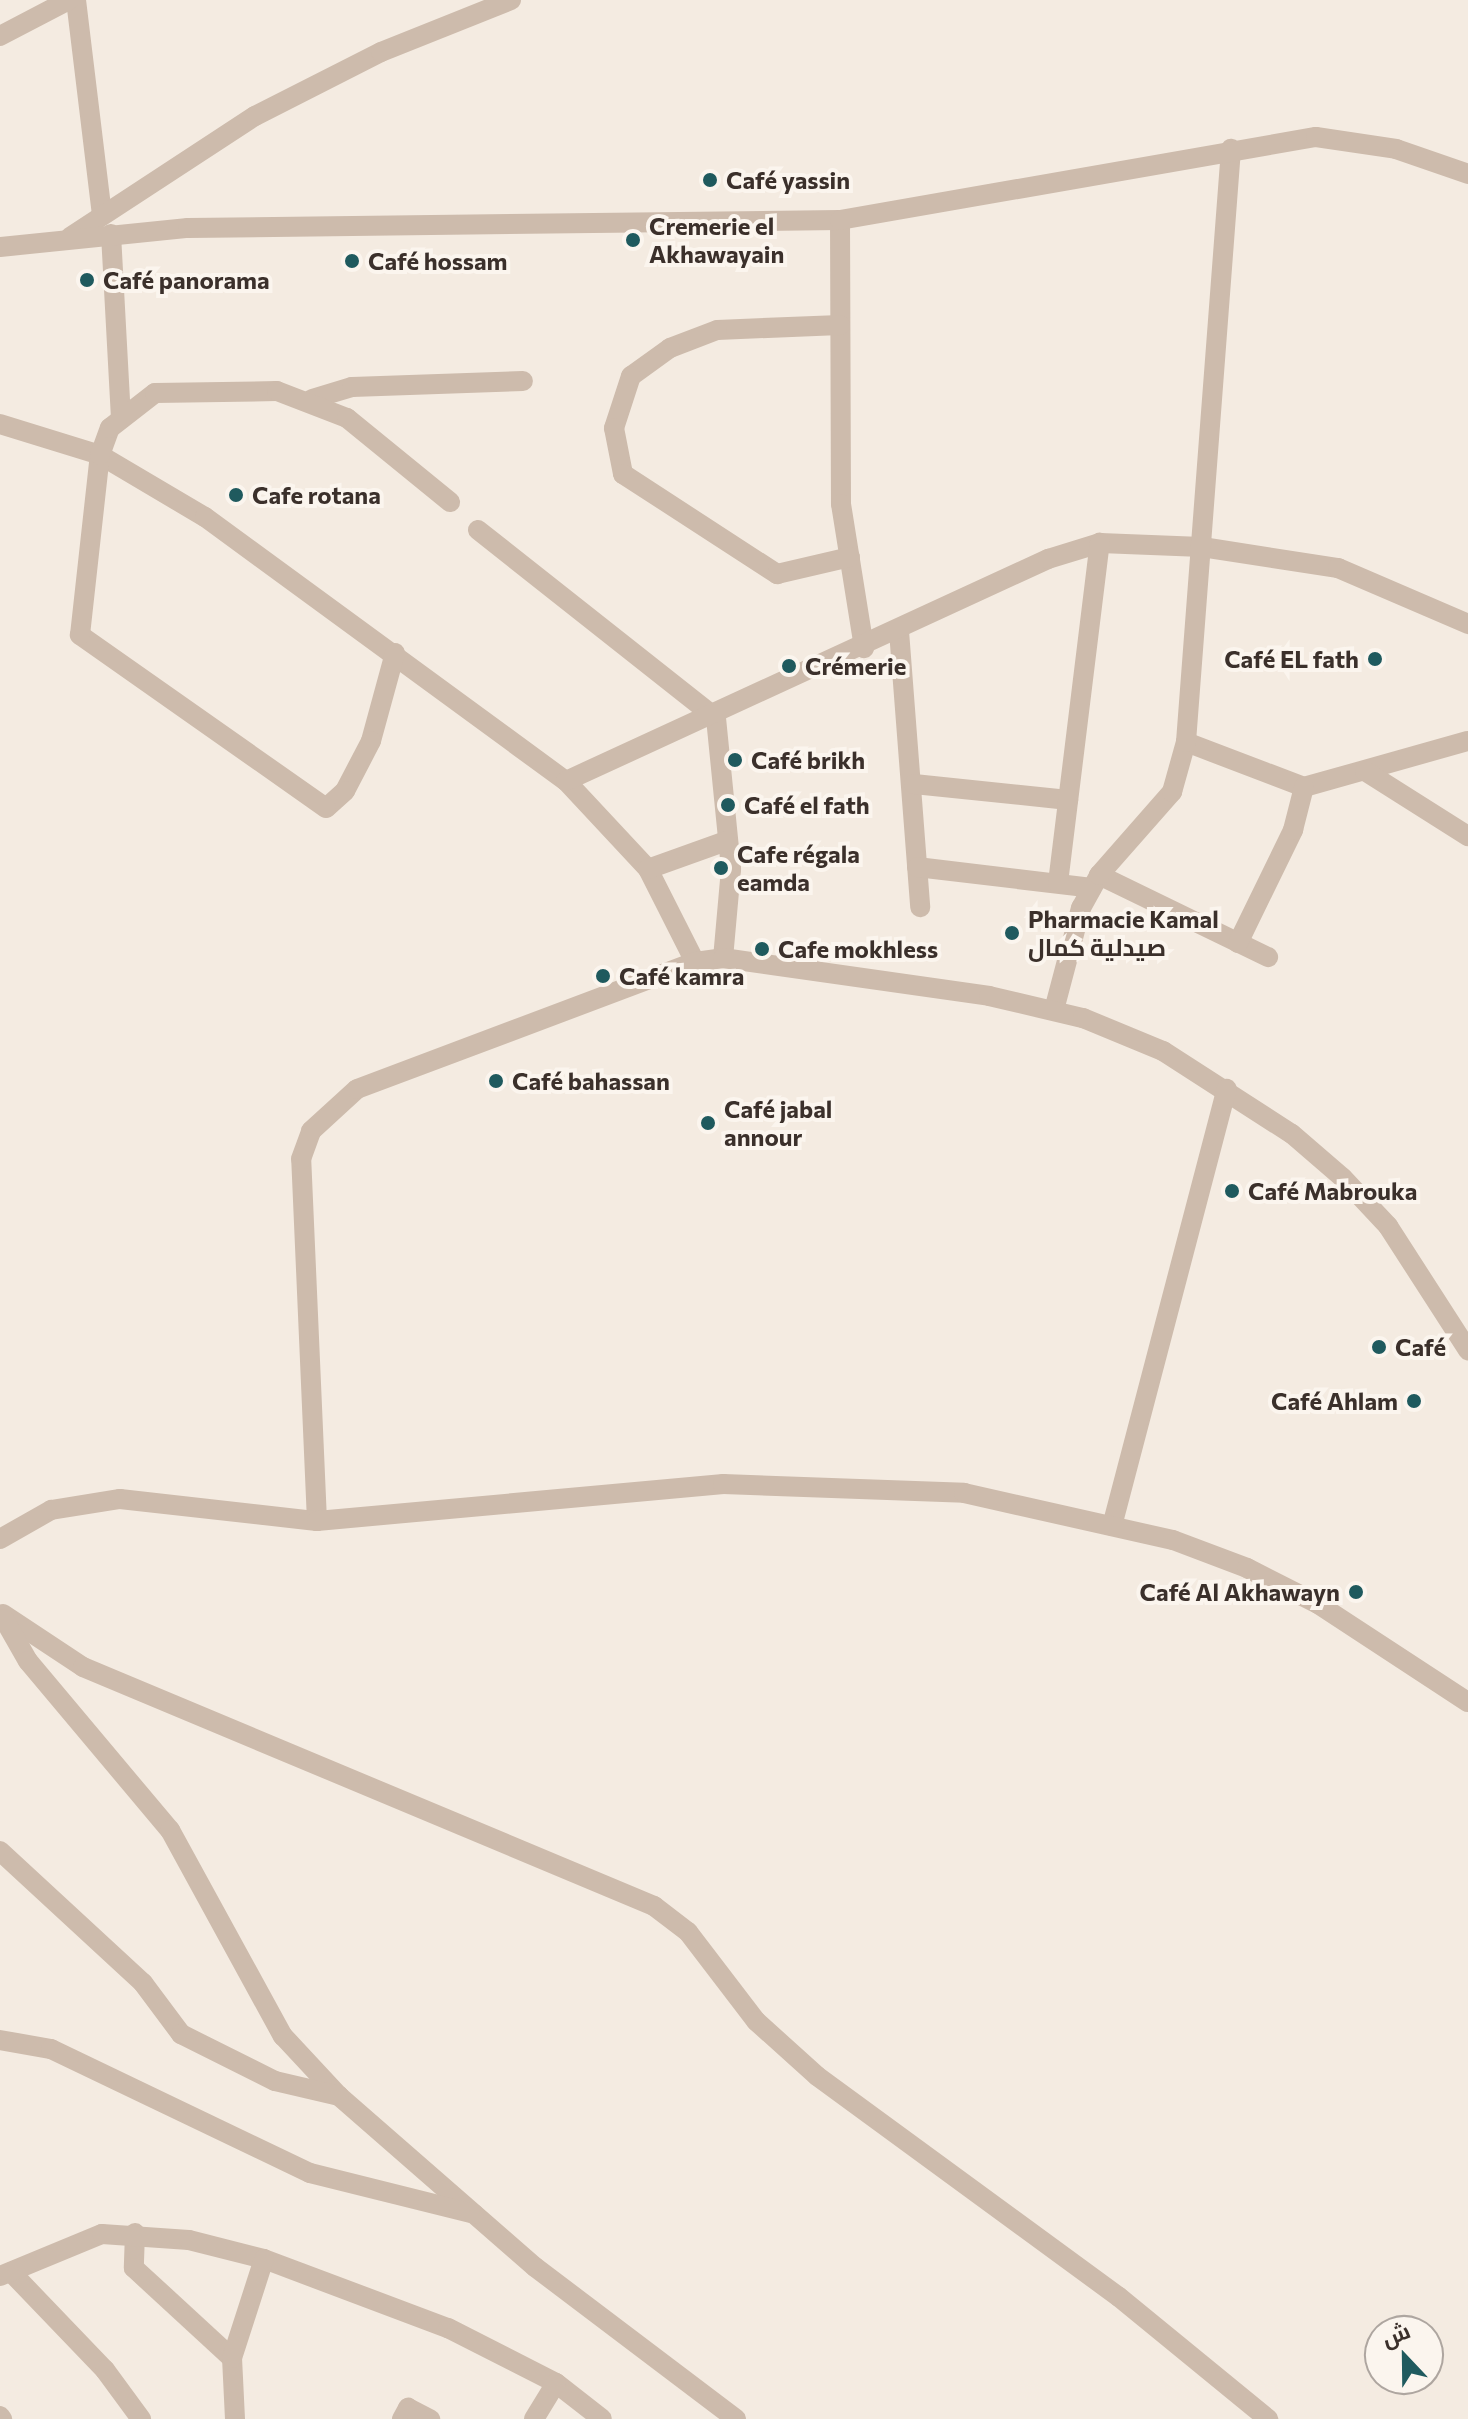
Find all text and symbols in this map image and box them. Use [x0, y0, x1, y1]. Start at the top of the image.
place label: Café yassin [726, 166, 850, 194]
marker: Café yassin [701, 171, 719, 189]
place label: Cremerie el Akhawayain [649, 212, 784, 268]
marker: Cremerie el Akhawayain [624, 231, 642, 249]
place label: Café hossam [368, 247, 508, 275]
marker: Café hossam [343, 252, 361, 270]
place label: Café panorama [103, 266, 270, 294]
marker: Café panorama [78, 271, 96, 289]
place label: Cafe rotana [252, 481, 381, 509]
marker: Cafe rotana [227, 486, 245, 504]
place label: Café EL fath [1224, 645, 1359, 673]
marker: Café EL fath [1366, 650, 1384, 668]
place label: Crémerie [805, 652, 906, 680]
marker: Crémerie [780, 657, 798, 675]
place label: Café brikh [751, 746, 865, 774]
marker: Café brikh [726, 751, 744, 769]
place label: Café el fath [744, 791, 870, 819]
marker: Café el fath [719, 796, 737, 814]
place label: Cafe régala eamda [737, 840, 860, 896]
marker: Cafe régala eamda [712, 859, 730, 877]
place label: Pharmacie Kamal صيدلية كمال [1028, 905, 1219, 961]
marker: Pharmacie Kamal صيدلية كمال [1003, 924, 1021, 942]
place label: Cafe mokhless [778, 935, 938, 963]
marker: Cafe mokhless [753, 940, 771, 958]
place label: Café kamra [619, 962, 744, 990]
marker: Café kamra [594, 967, 612, 985]
place label: Café bahassan [512, 1067, 670, 1095]
marker: Café bahassan [487, 1072, 505, 1090]
place label: Café jabal annour [724, 1095, 832, 1151]
marker: Café jabal annour [699, 1114, 717, 1132]
place label: Café Mabrouka [1248, 1177, 1417, 1205]
marker: Café Mabrouka [1223, 1182, 1241, 1200]
place label: Café [1395, 1333, 1446, 1361]
marker: Café [1370, 1338, 1388, 1356]
place label: Café Ahlam [1271, 1387, 1398, 1415]
marker: Café Ahlam [1405, 1392, 1423, 1410]
place label: Café Al Akhawayn [1140, 1578, 1340, 1606]
marker: Café Al Akhawayn [1347, 1583, 1365, 1601]
north arrow [1364, 2315, 1444, 2395]
text: ش [1377, 2316, 1414, 2352]

